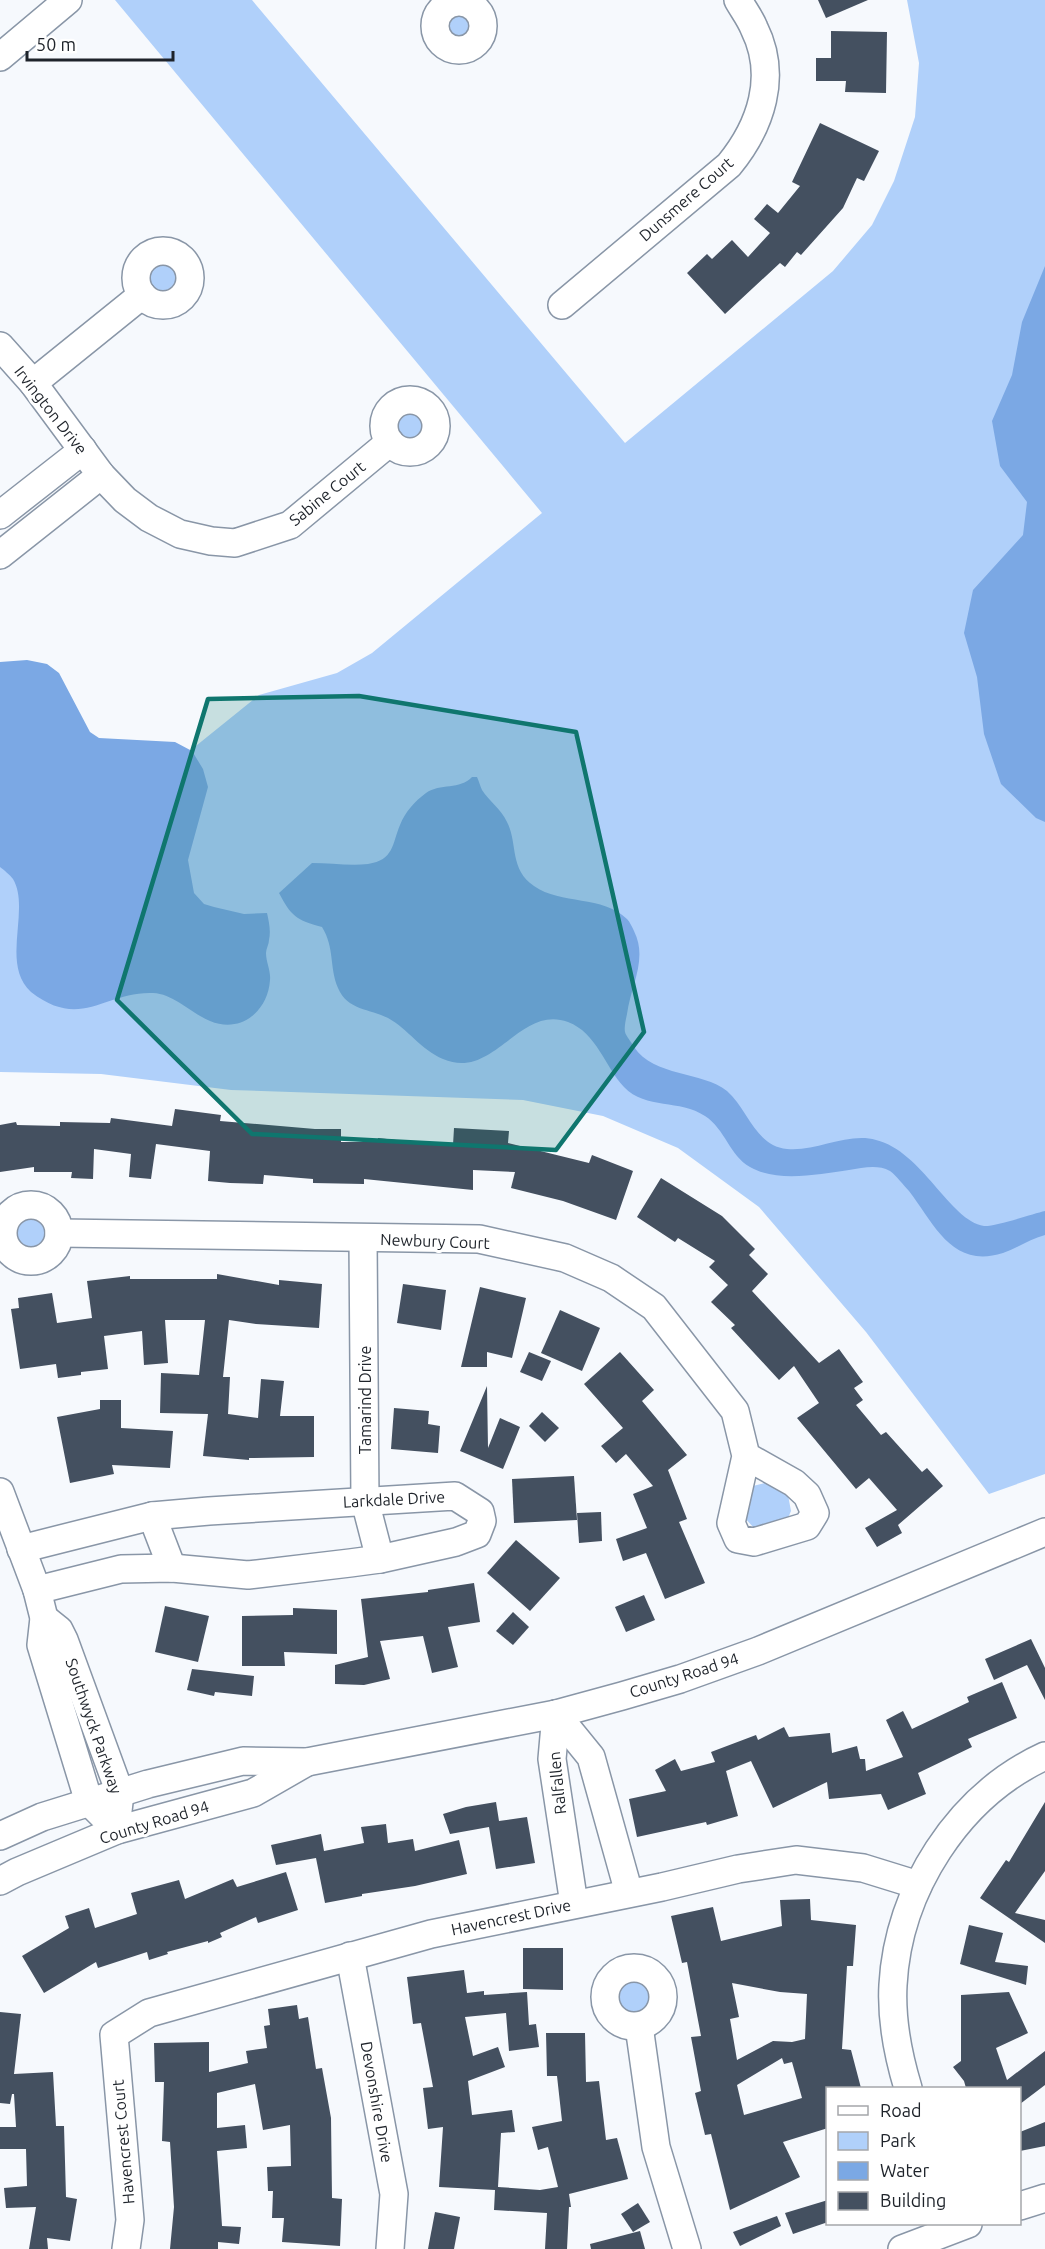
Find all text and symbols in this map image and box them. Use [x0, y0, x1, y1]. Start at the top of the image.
scale bar [27, 24, 172, 62]
text: 50 m [36, 34, 76, 54]
street label: Dunsmere Court [635, 153, 737, 245]
street label: Irvington Drive [11, 362, 91, 458]
street label: Sabine Court [286, 457, 369, 529]
street label: Newbury Court [380, 1230, 491, 1252]
street label: Tamarind Drive [356, 1346, 374, 1454]
street label: Larkdale Drive [342, 1487, 446, 1511]
street label: County Road 94 [627, 1649, 741, 1701]
street label: Southwyck Parkway [62, 1656, 126, 1796]
street label: Ralfallen [545, 1751, 569, 1815]
street label: County Road 94 [97, 1797, 211, 1847]
street label: Havencrest Drive [449, 1895, 573, 1939]
street label: Devonshire Drive [357, 2040, 397, 2164]
street label: Havencrest Court [109, 2078, 137, 2205]
legend [826, 2087, 1021, 2225]
text: Road [880, 2100, 922, 2120]
text: Park [880, 2130, 916, 2150]
text: Water [880, 2160, 930, 2180]
text: Building [880, 2190, 946, 2210]

